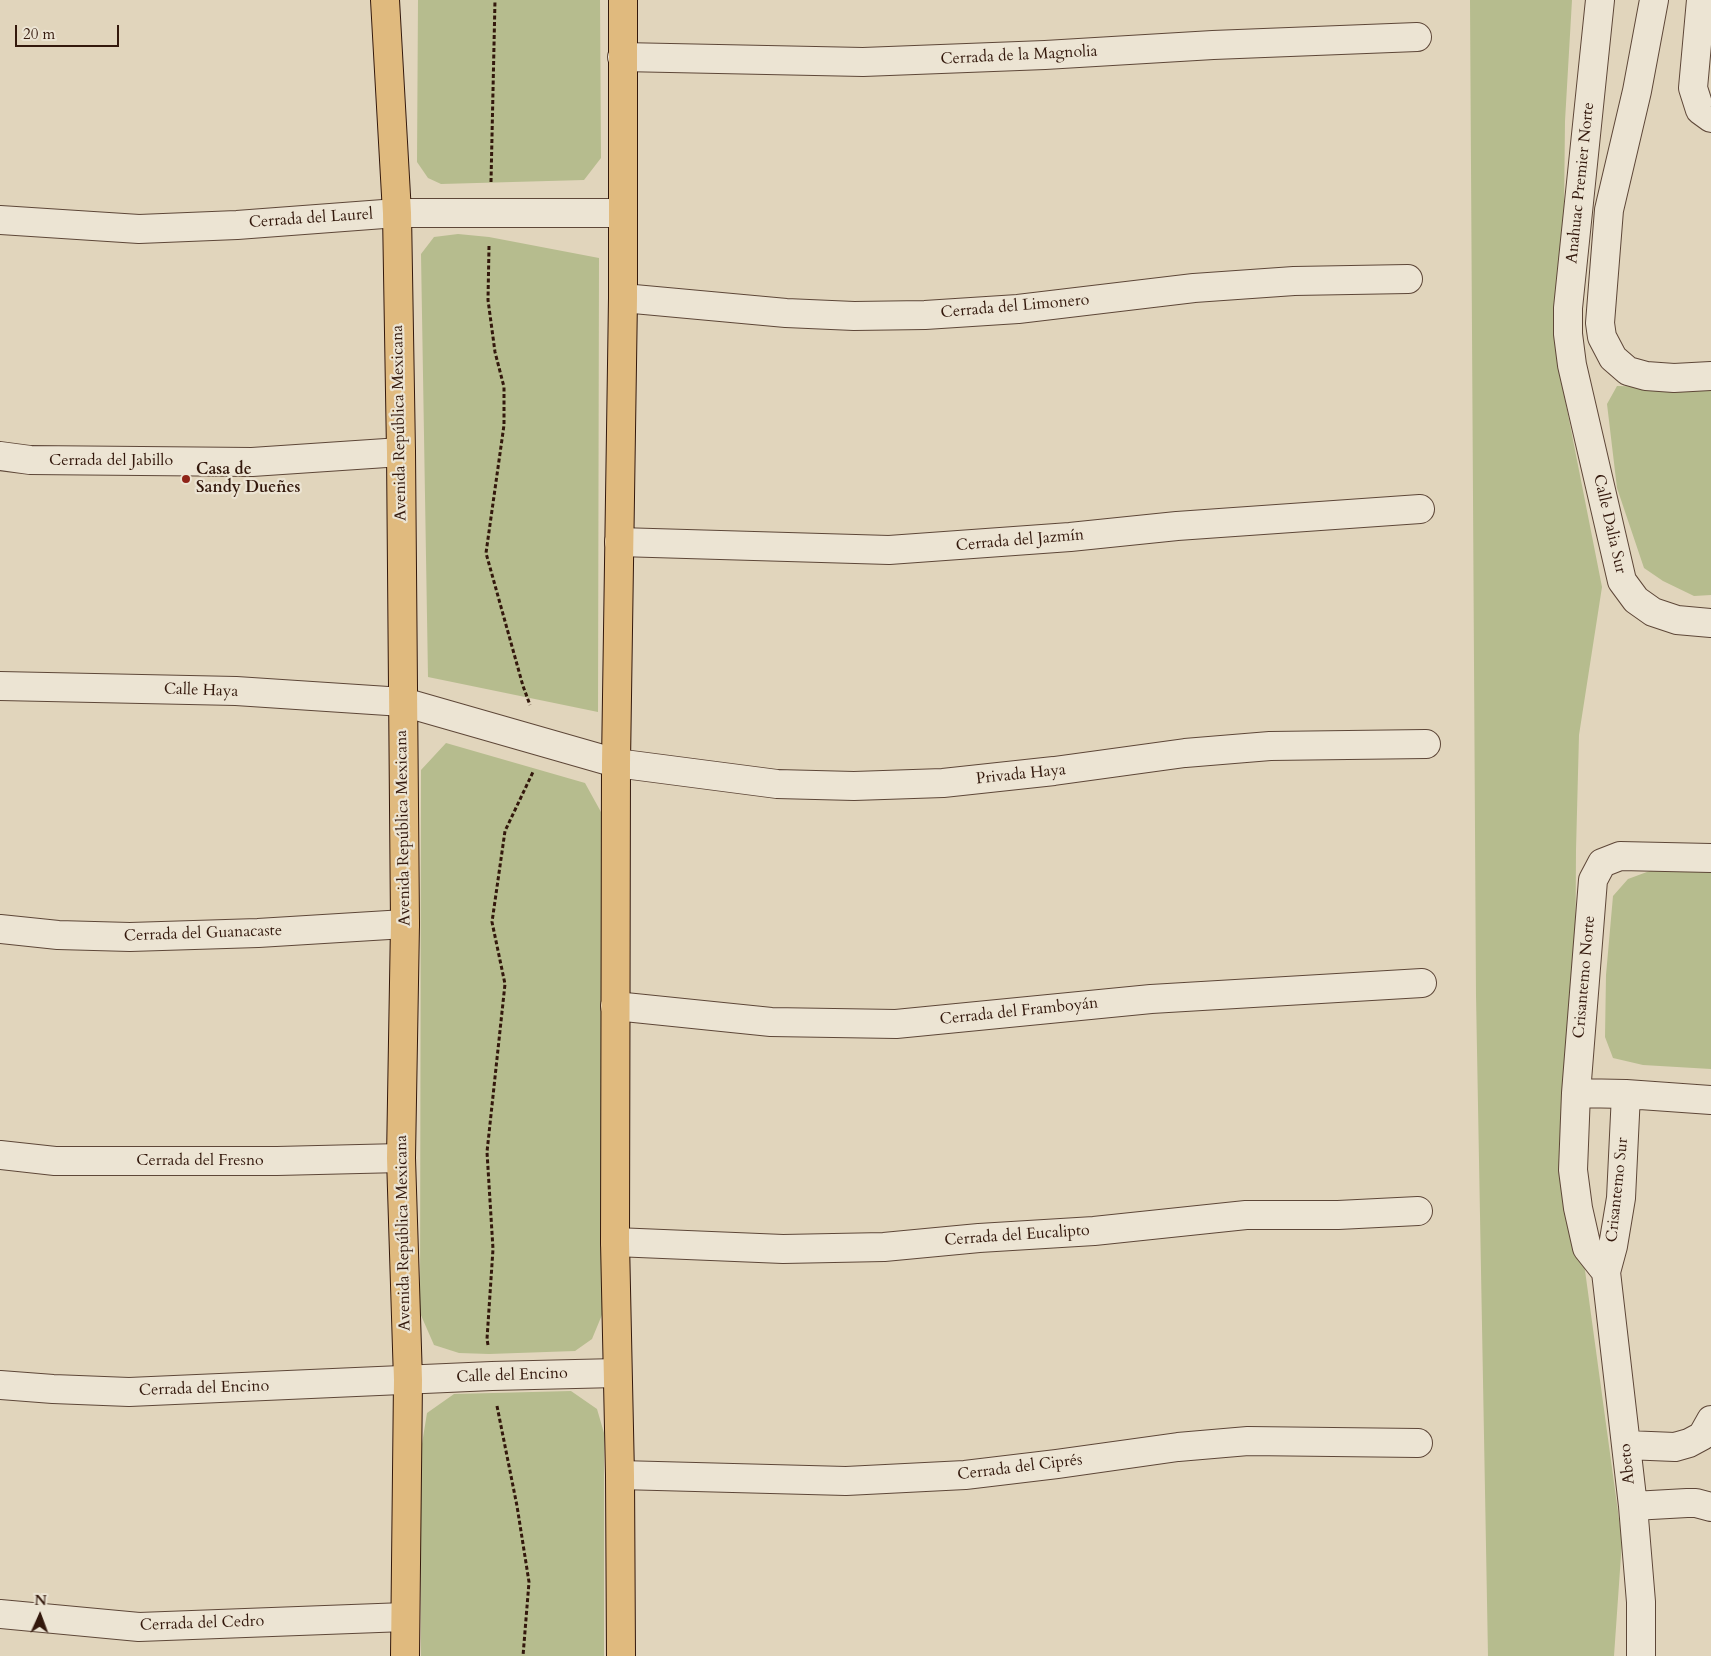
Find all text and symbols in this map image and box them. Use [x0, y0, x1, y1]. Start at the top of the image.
scale bar [18, 15, 121, 47]
text: 20 m [23, 24, 55, 44]
street label: Cerrada de la Magnolia [940, 42, 1098, 70]
street label: Anahuac Premier Norte [1563, 101, 1599, 265]
street label: Cerrada del Laurel [248, 205, 374, 233]
street label: Cerrada del Limonero [940, 291, 1090, 323]
street label: Avenida República Mexicana [389, 325, 411, 521]
street label: Cerrada del Jabillo [49, 451, 173, 471]
place label: Casa de Sandy Dueñes [196, 460, 300, 498]
marker: Casa de Sandy Dueñes [180, 473, 192, 485]
street label: Calle Dalia Sur [1588, 473, 1630, 575]
street label: Cerrada del Jazmín [955, 526, 1085, 556]
street label: Calle Haya [163, 680, 239, 702]
street label: Avenida República Mexicana [393, 730, 415, 926]
street label: Privada Haya [975, 761, 1067, 789]
street label: Crisantemo Norte [1570, 915, 1600, 1039]
street label: Cerrada del Guanacaste [124, 922, 282, 946]
street label: Cerrada del Framboyán [939, 994, 1099, 1030]
street label: Avenida República Mexicana [393, 1135, 415, 1331]
street label: Crisantemo Sur [1603, 1137, 1633, 1243]
street label: Cerrada del Fresno [136, 1151, 264, 1171]
street label: Cerrada del Eucalipto [944, 1221, 1090, 1251]
street label: Calle del Encino [456, 1364, 568, 1388]
street label: Cerrada del Encino [138, 1377, 270, 1401]
street label: Abeto [1616, 1443, 1640, 1485]
street label: Cerrada del Ciprés [956, 1451, 1084, 1485]
north arrow [15, 1591, 65, 1641]
text: N [34, 1591, 47, 1610]
street label: Cerrada del Cedro [139, 1612, 265, 1636]

